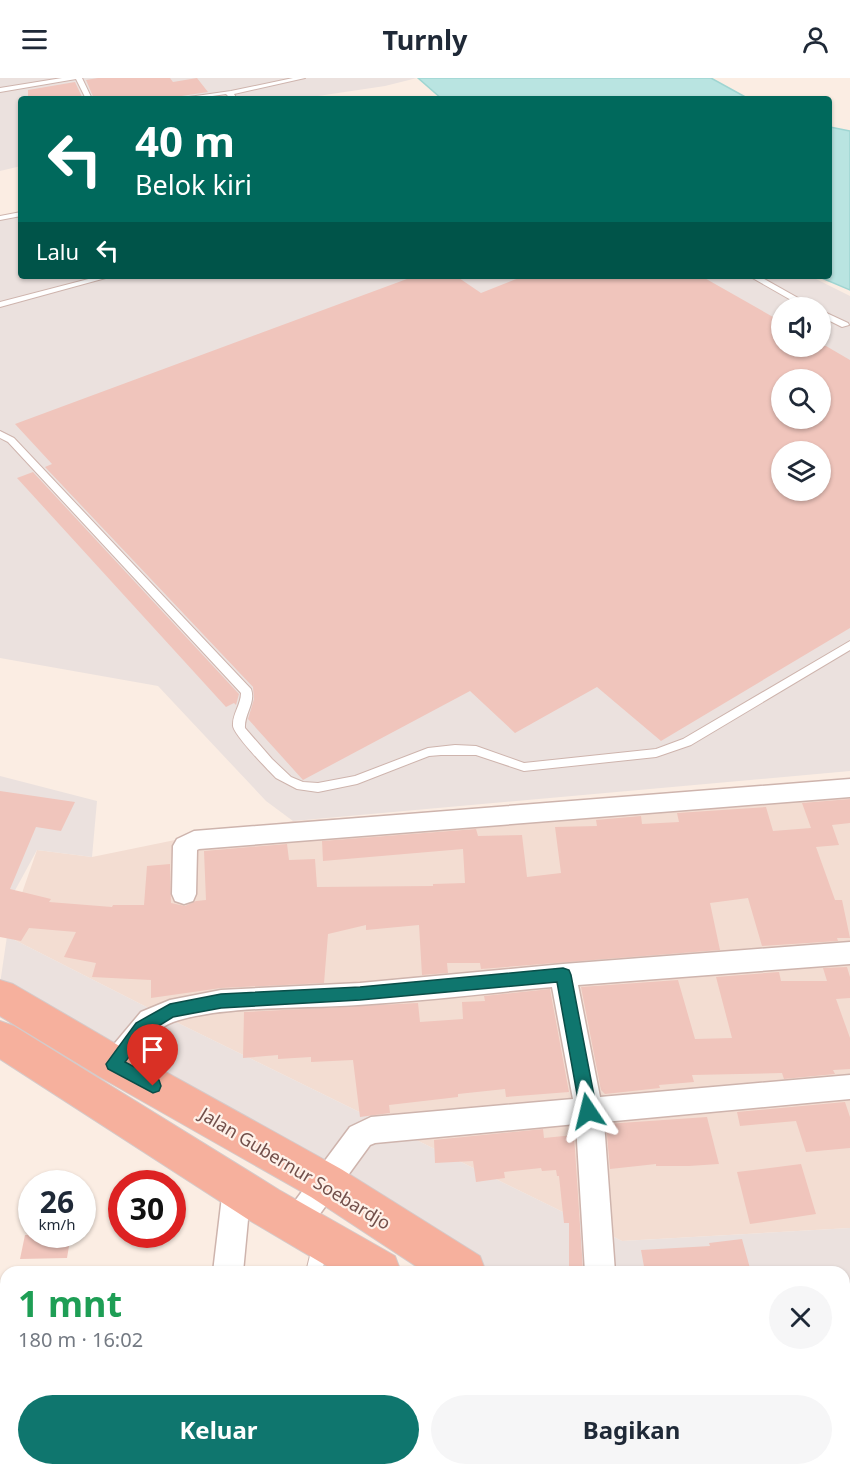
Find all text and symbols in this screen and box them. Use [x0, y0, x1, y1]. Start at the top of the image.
text: Turnly [383, 21, 467, 58]
icon: menu [18, 23, 51, 56]
icon: person [799, 23, 832, 56]
text: 40 m [135, 112, 235, 169]
icon: left [36, 120, 114, 198]
text: Belok kiri [135, 166, 252, 203]
icon: left [91, 234, 124, 267]
text: Lalu [36, 236, 79, 266]
map controls [771, 297, 831, 501]
button: sound [771, 297, 831, 357]
button: search [771, 369, 831, 429]
button: layers [771, 441, 831, 501]
pin [127, 1024, 178, 1086]
icon: arrive [136, 1033, 169, 1066]
position arrow [556, 1079, 620, 1143]
street label: Jalan Gubernur Soebardjo [194, 1101, 395, 1235]
speed limit sign: 30 [108, 1170, 186, 1248]
text: 26 [40, 1181, 74, 1222]
text: km/h [39, 1214, 75, 1234]
text: 1 mnt [18, 1279, 122, 1328]
button: close [769, 1286, 832, 1349]
text: 180 m · 16:02 [18, 1326, 143, 1353]
button: Keluar [18, 1395, 419, 1464]
button: Bagikan [431, 1395, 832, 1464]

